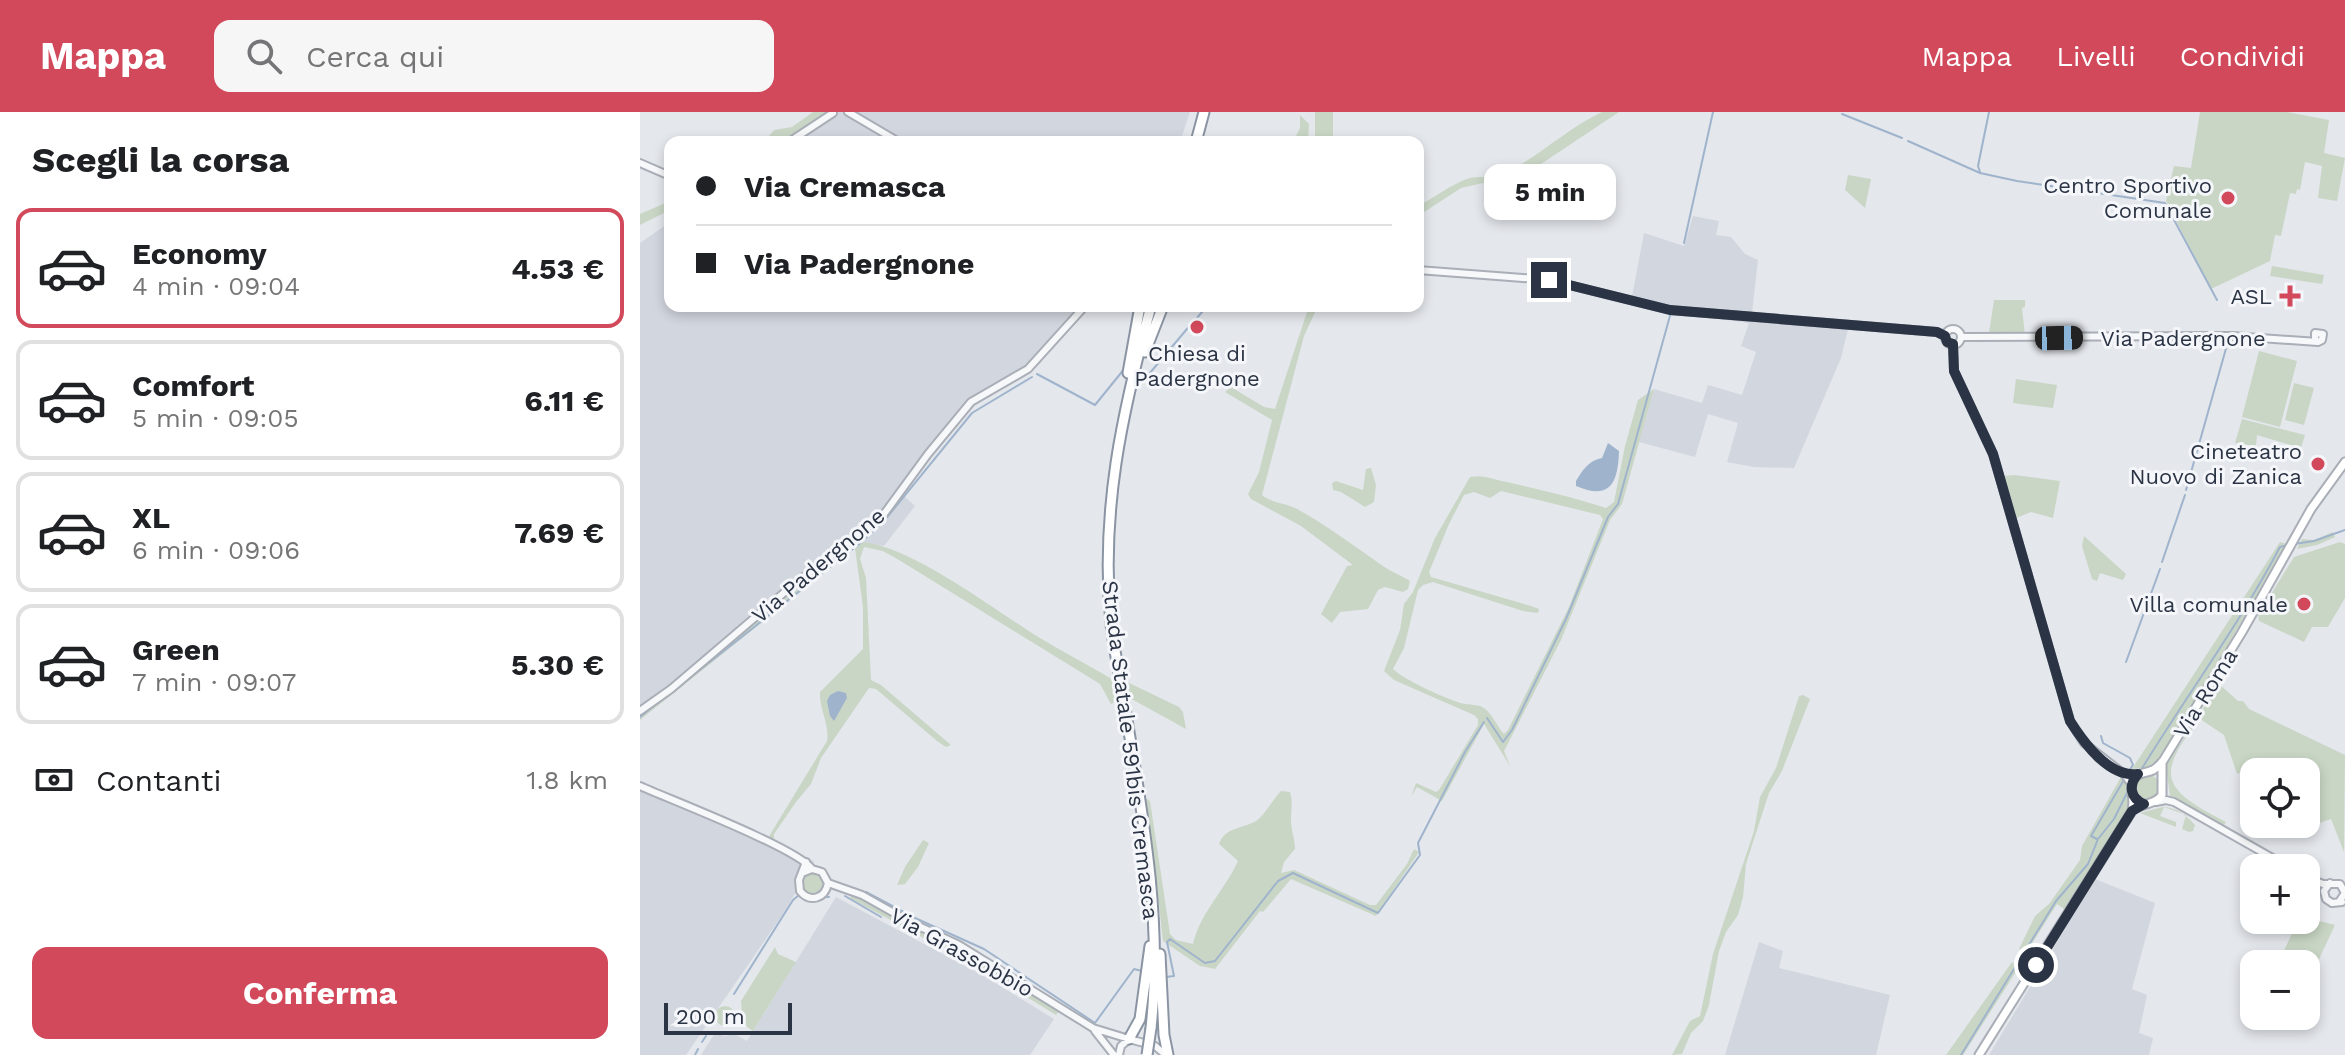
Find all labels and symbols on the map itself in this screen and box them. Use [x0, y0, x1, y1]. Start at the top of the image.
callout: 5 min [1483, 164, 1615, 220]
place label: Centro Sportivo Comunale [2043, 173, 2212, 223]
marker: Centro Sportivo Comunale [2219, 189, 2237, 207]
route end [1531, 262, 1567, 298]
place label: ASL [2230, 284, 2272, 309]
marker: ASL [2279, 285, 2301, 307]
marker: Chiesa di Padergnone [1188, 318, 1206, 336]
car [2035, 326, 2083, 350]
street label: Via Padergnone [2100, 326, 2266, 351]
place label: Chiesa di Padergnone [1134, 341, 1260, 391]
place label: Cineteatro Nuovo di Zanica [2129, 439, 2302, 489]
marker: Cineteatro Nuovo di Zanica [2309, 455, 2327, 473]
street label: Via Padergnone [747, 503, 890, 628]
street label: Strada Statale 591bis Cremasca [1097, 579, 1164, 921]
place label: Villa comunale [2129, 592, 2288, 617]
marker: Villa comunale [2295, 595, 2313, 613]
street label: Via Roma [2168, 644, 2243, 742]
street label: Via Grassobbio [886, 903, 1038, 1002]
route start [2018, 947, 2054, 983]
scale bar [664, 999, 792, 1035]

